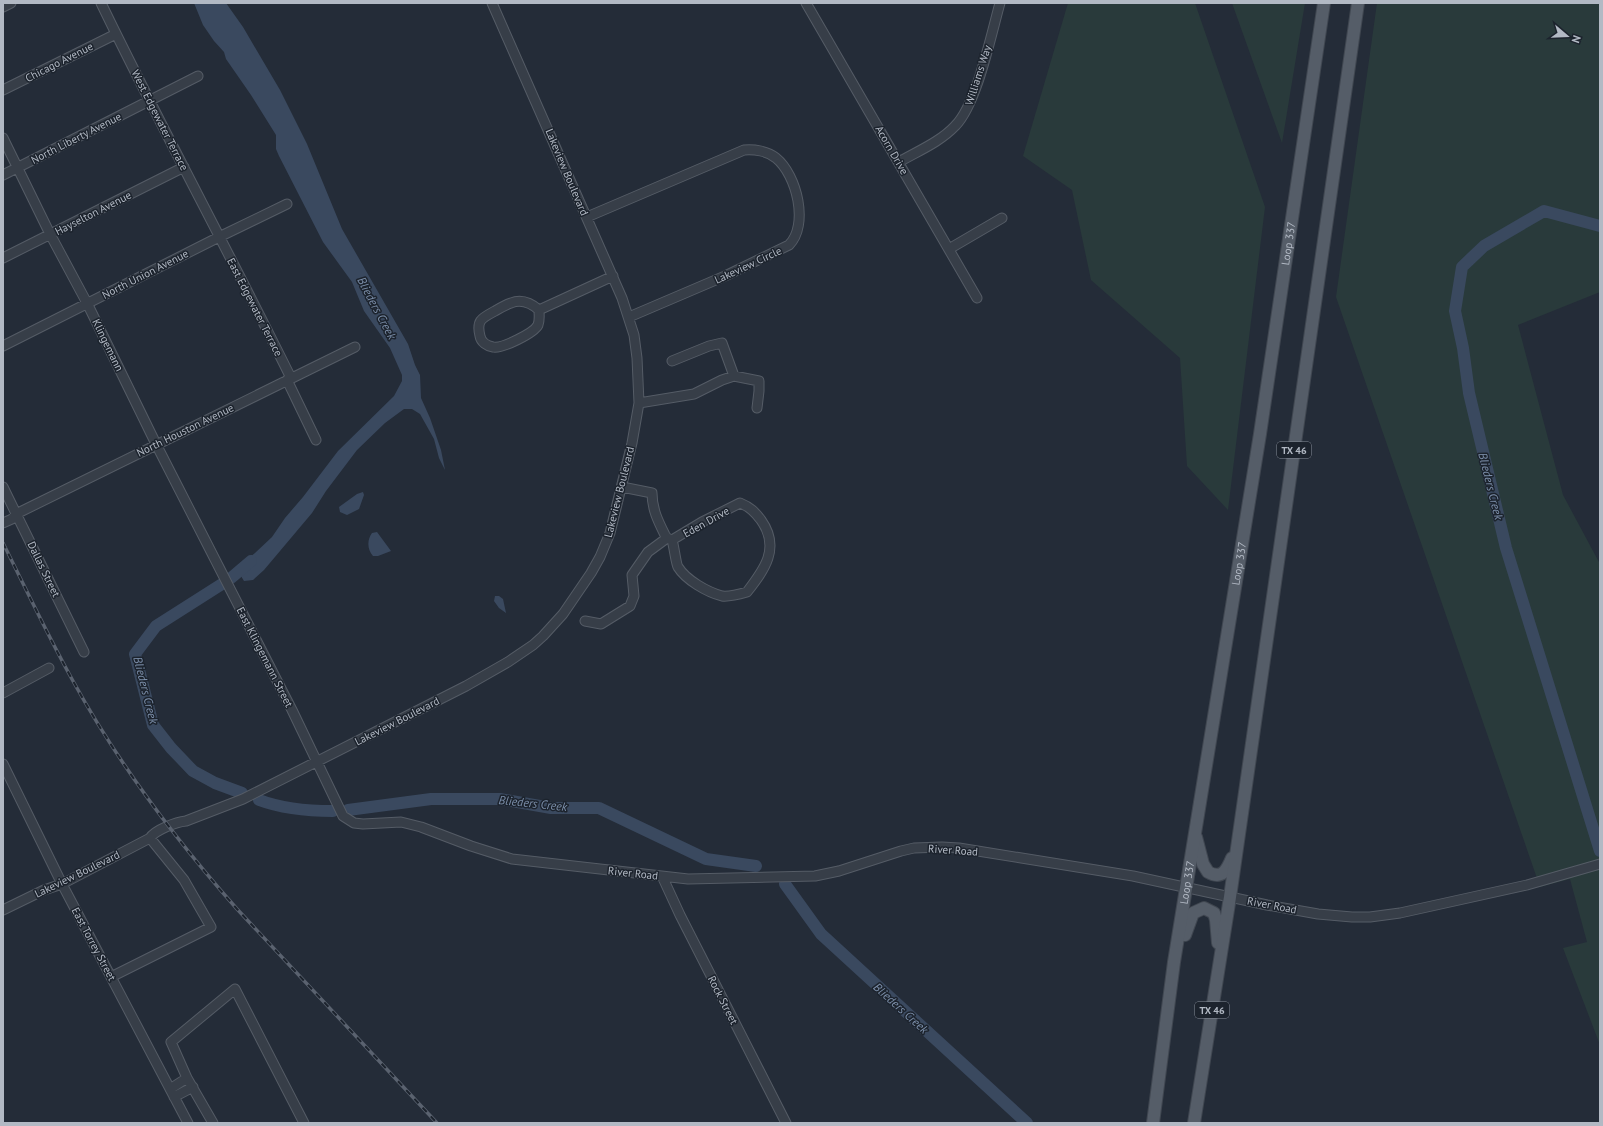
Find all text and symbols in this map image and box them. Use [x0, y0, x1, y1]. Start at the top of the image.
north arrow [1547, 16, 1587, 56]
text: N [1569, 34, 1584, 45]
street label: Chicago Avenue [23, 39, 96, 85]
street label: Williams Way [962, 42, 995, 107]
street label: West Edgewater Terrace [128, 67, 192, 173]
street label: North Liberty Avenue [28, 109, 124, 167]
street label: Acorn Drive [872, 123, 912, 177]
street label: Lakeview Boulevard [542, 126, 592, 218]
street label: Hayselton Avenue [52, 188, 134, 238]
street label: Loop 337 [1278, 221, 1298, 266]
street label: Lakeview Circle [712, 243, 784, 287]
street label: North Union Avenue [99, 246, 191, 302]
street label: East Edgewater Terrace [224, 256, 286, 359]
water label: Blieders Creek [354, 274, 400, 342]
street label: Klingemann [89, 316, 127, 374]
street label: North Houston Avenue [134, 400, 236, 460]
road number: TX 46 [1277, 442, 1311, 458]
street label: Lakeview Boulevard [601, 445, 637, 539]
water label: Blieders Creek [1475, 451, 1507, 522]
street label: Eden Drive [680, 503, 732, 540]
street label: Dallas Street [25, 539, 64, 599]
street label: Loop 337 [1228, 541, 1249, 586]
street label: East Klingemann Street [234, 605, 296, 710]
water label: Blieders Creek [130, 655, 162, 726]
street label: Lakeview Boulevard [352, 694, 442, 748]
water label: Blieders Creek [498, 792, 569, 814]
street label: River Road [927, 841, 979, 859]
street label: Lakeview Boulevard [32, 847, 122, 901]
street label: Loop 337 [1177, 860, 1197, 905]
street label: River Road [607, 863, 659, 883]
street label: River Road [1246, 893, 1298, 917]
street label: East Torrey Street [69, 905, 119, 983]
street label: Rock Street [705, 973, 741, 1027]
water label: Blieders Creek [870, 979, 932, 1037]
road number: TX 46 [1195, 1002, 1229, 1018]

